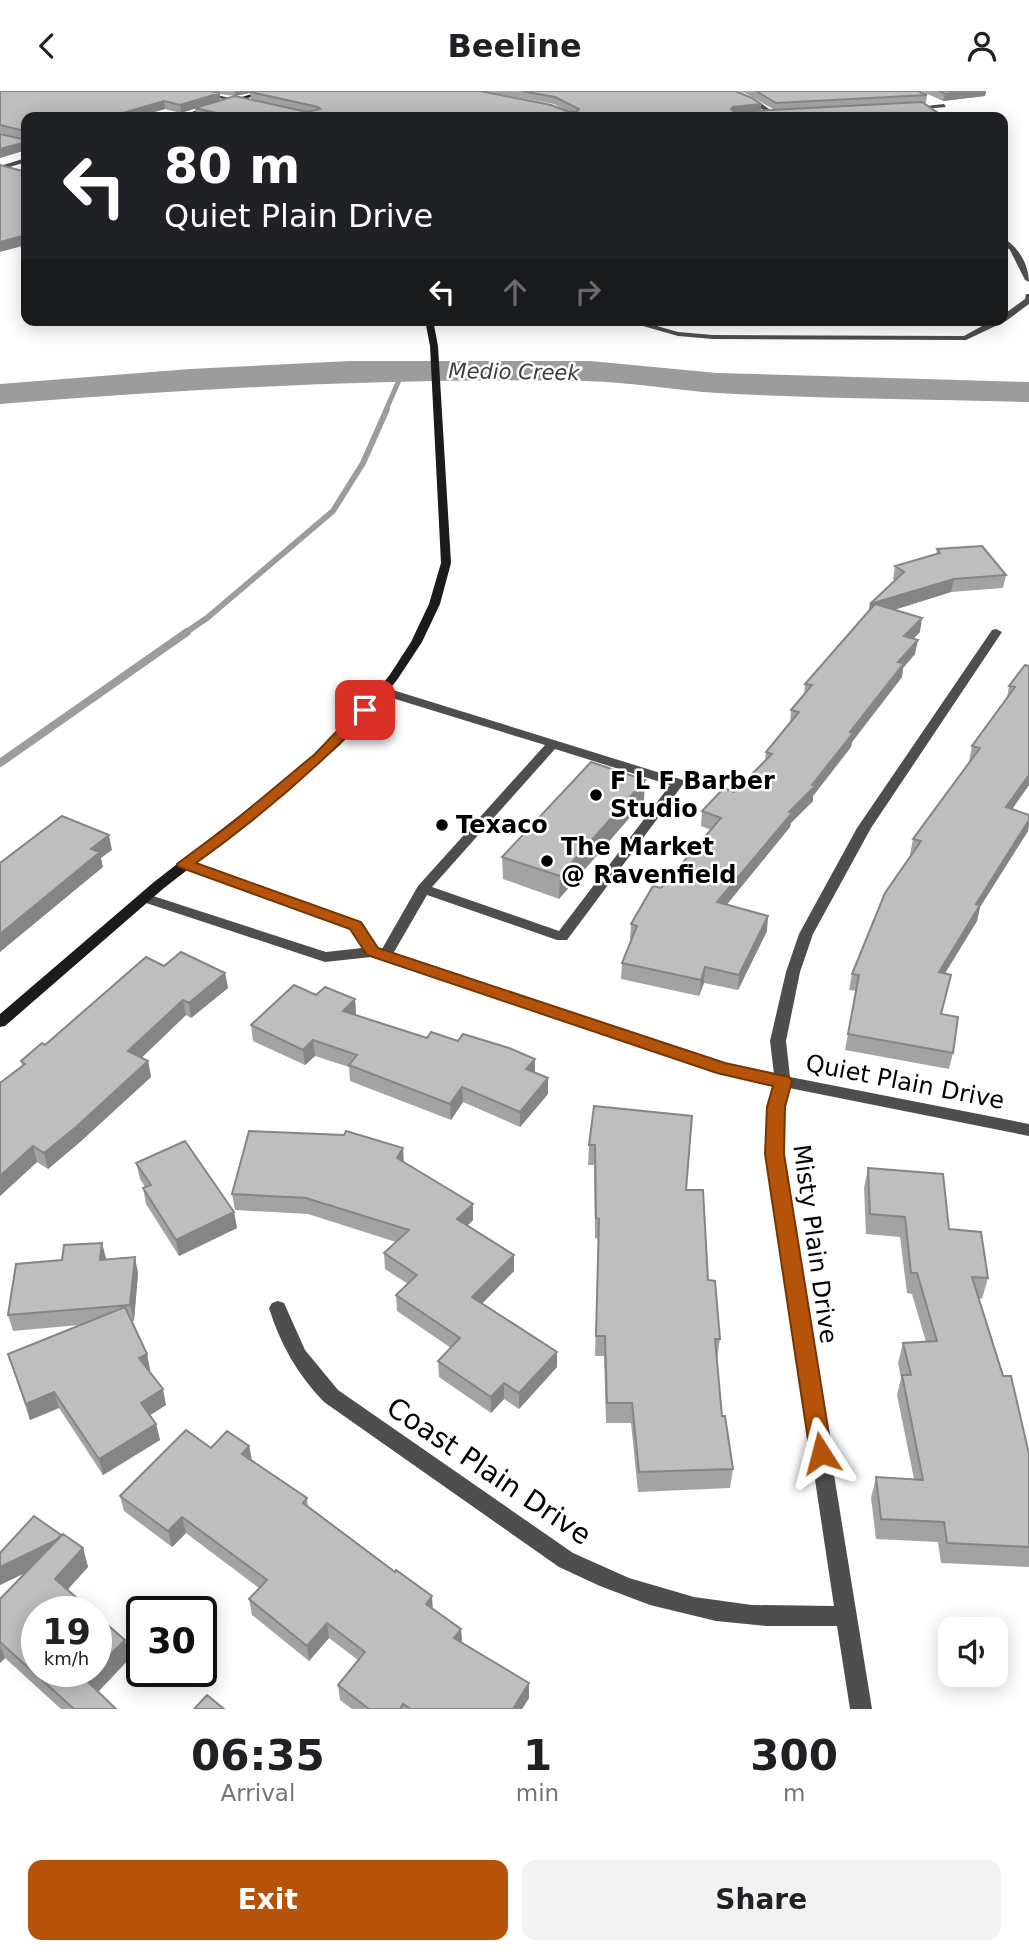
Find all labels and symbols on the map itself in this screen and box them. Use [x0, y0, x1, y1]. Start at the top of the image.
water label: Medio Creek [448, 359, 581, 385]
pin [335, 680, 395, 740]
place label: F L F Barber Studio [610, 767, 775, 823]
marker: F L F Barber Studio [588, 787, 604, 803]
place label: Texaco [456, 811, 548, 839]
marker: Texaco [434, 817, 450, 833]
place label: The Market @ Ravenfield [561, 833, 737, 889]
marker: The Market @ Ravenfield [539, 853, 555, 869]
street label: Quiet Plain Drive [803, 1049, 1007, 1115]
street label: Misty Plain Drive [787, 1143, 843, 1345]
street label: Coast Plain Drive [381, 1390, 597, 1552]
position arrow [784, 1416, 858, 1490]
speed limit sign: 30 [126, 1596, 217, 1687]

